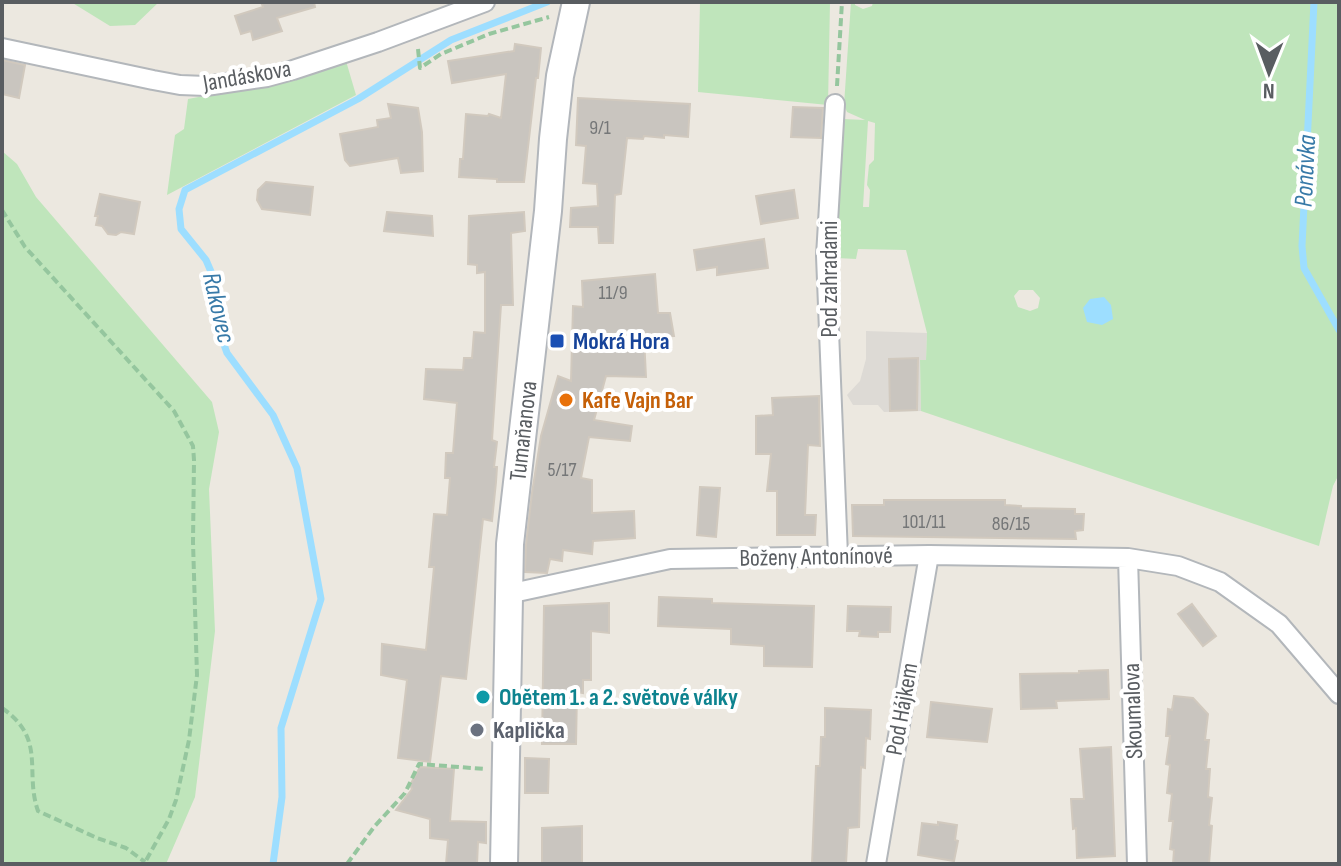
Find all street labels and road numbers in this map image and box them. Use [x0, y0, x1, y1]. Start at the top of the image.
street label: Jandáskova [200, 54, 293, 98]
street label: Pod zahradami [815, 221, 844, 337]
street label: Tumaňanova [503, 379, 543, 482]
street label: Boženy Antonínové [739, 541, 893, 573]
street label: Pod Hájkem [880, 660, 924, 758]
street label: Skoumalova [1117, 662, 1149, 760]

